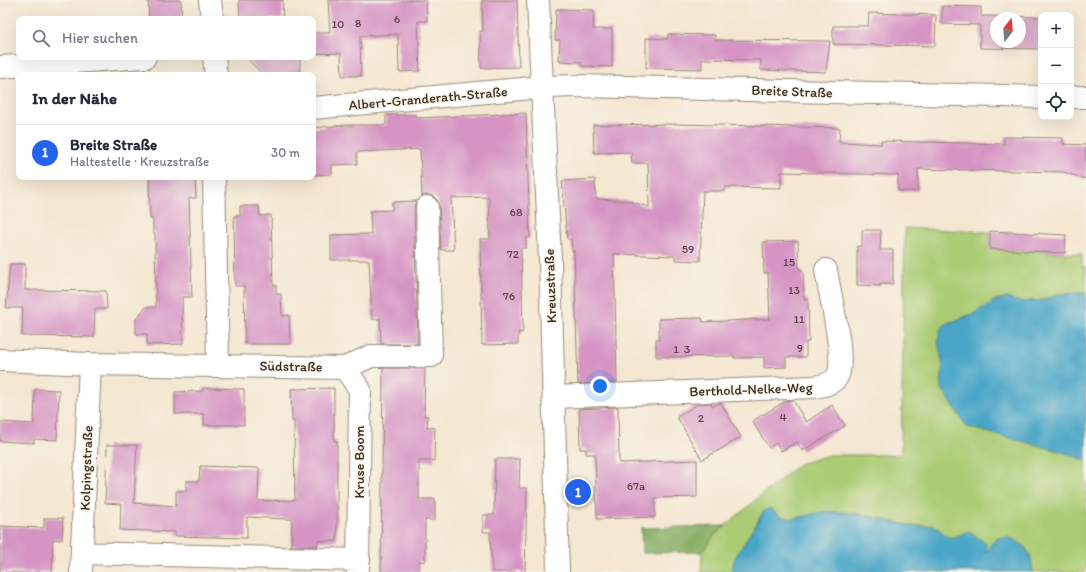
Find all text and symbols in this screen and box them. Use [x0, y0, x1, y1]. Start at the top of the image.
house number: 6 [394, 12, 400, 26]
north arrow [990, 12, 1026, 48]
map controls [1038, 12, 1074, 120]
button: + [1038, 12, 1074, 48]
search box [16, 16, 316, 60]
house number: 8 [355, 16, 362, 30]
house number: 10 [332, 17, 344, 31]
icon: search [30, 27, 52, 49]
text: Hier suchen [62, 29, 138, 47]
button: − [1038, 48, 1074, 84]
street label: Breite Straße [751, 82, 833, 101]
street label: Albert-Granderath-Straße [348, 83, 509, 114]
button: locate [1038, 84, 1074, 120]
text: In der Nähe [32, 88, 117, 108]
text: Breite Straße [70, 136, 157, 154]
text: 1 [42, 145, 48, 160]
text: 30 m [271, 145, 300, 160]
text: Haltestelle · Kreuzstraße [70, 154, 209, 169]
house number: 68 [510, 205, 523, 219]
house number: 59 [682, 242, 694, 256]
house number: 72 [507, 247, 520, 261]
street label: Kreuzstraße [541, 248, 560, 323]
house number: 15 [783, 255, 795, 269]
house number: 13 [788, 283, 801, 297]
house number: 76 [503, 289, 515, 303]
house number: 11 [793, 312, 805, 326]
house number: 9 [797, 341, 803, 355]
house number: 1 [673, 342, 679, 356]
house number: 3 [684, 342, 691, 356]
street label: Südstraße [259, 357, 323, 376]
your location [590, 376, 610, 396]
street label: Berthold-Nelke-Weg [689, 379, 814, 400]
house number: 4 [779, 410, 787, 424]
house number: 2 [698, 411, 705, 425]
street label: Kolpingstraße [77, 425, 96, 511]
street label: Kruse Boom [351, 425, 368, 499]
pin: 1 [565, 477, 591, 507]
house number: 67a [627, 479, 646, 493]

